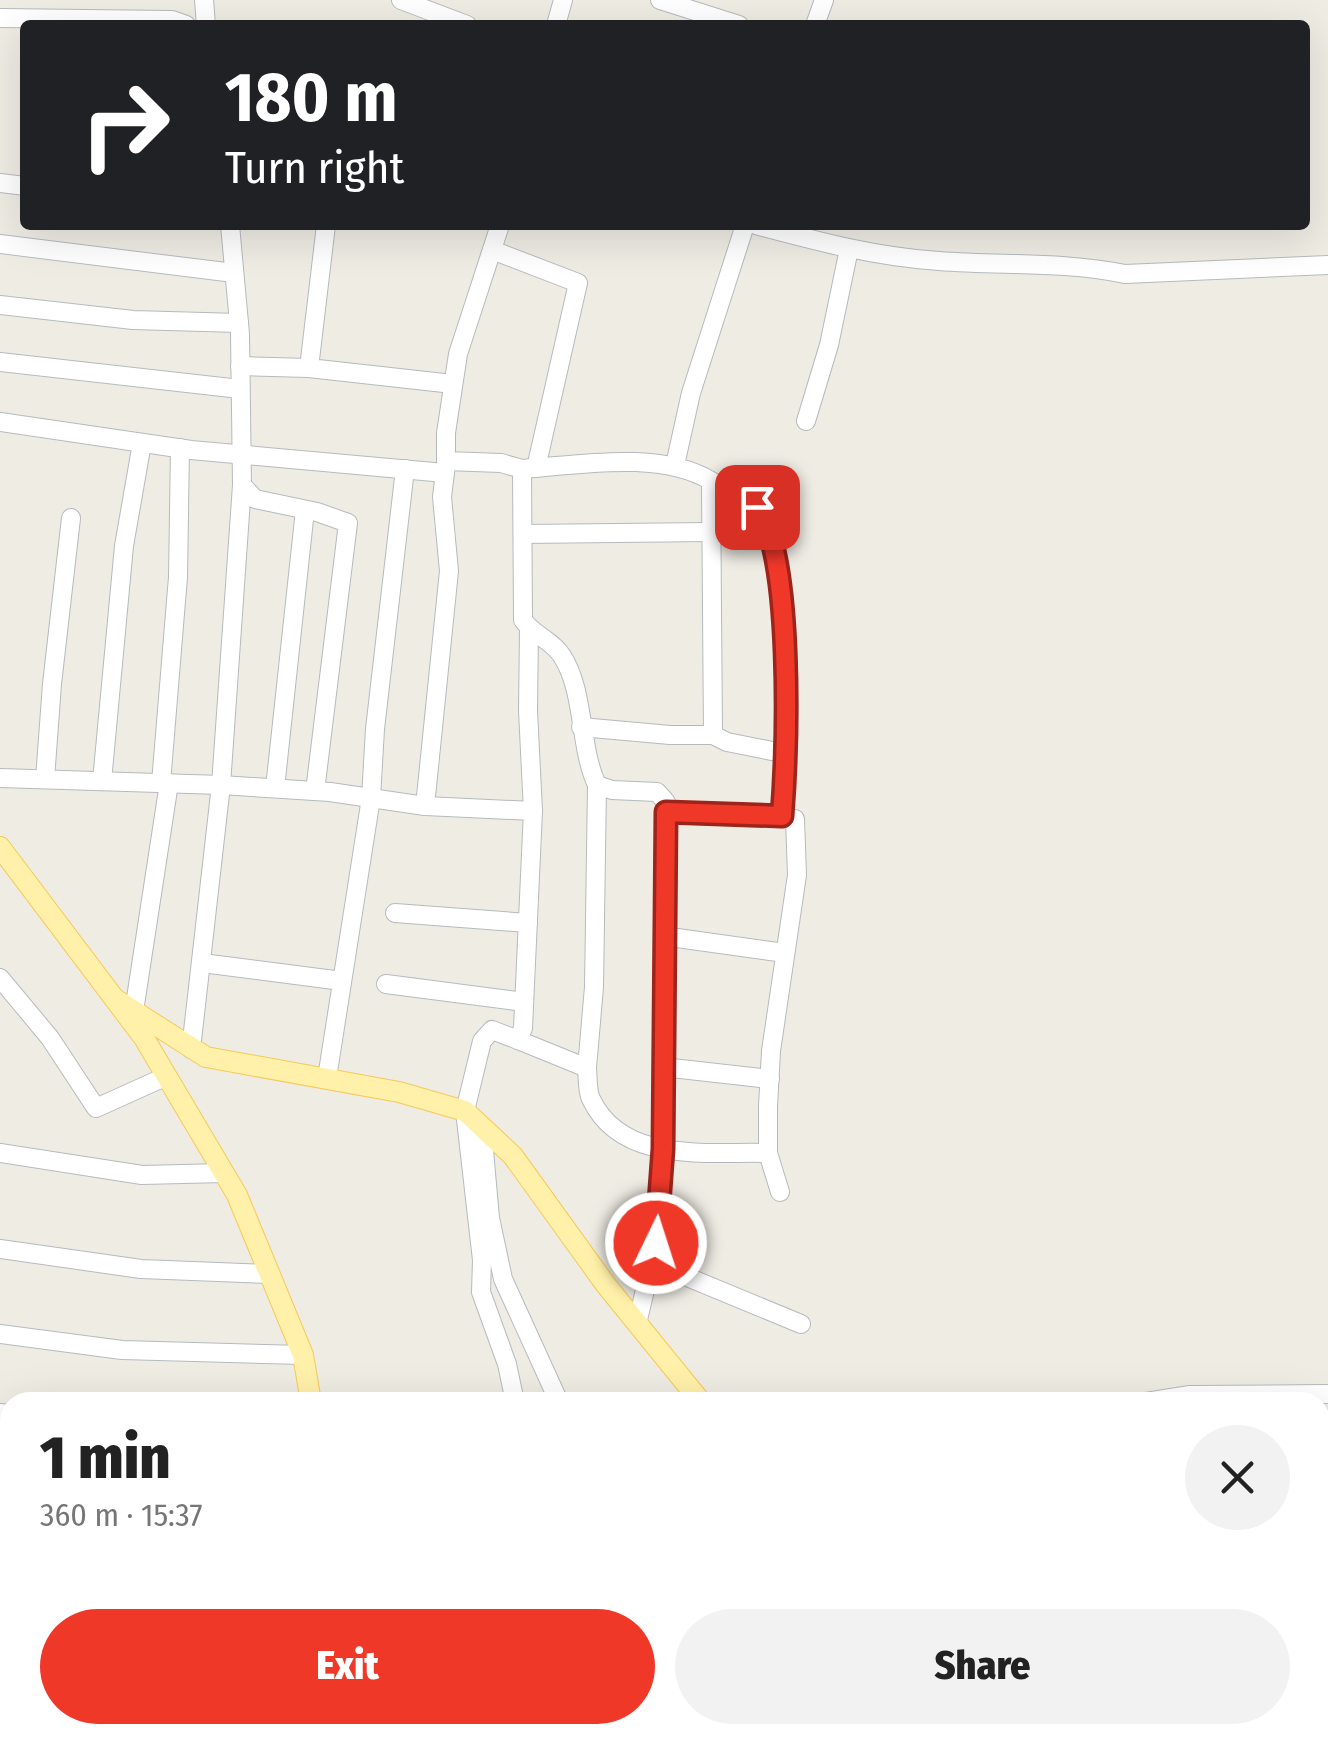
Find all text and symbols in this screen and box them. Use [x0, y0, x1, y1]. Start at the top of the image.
text: 180 m [225, 56, 398, 140]
icon: right [60, 60, 190, 190]
text: Turn right [225, 141, 404, 195]
pin [715, 465, 800, 550]
icon: arrive [730, 480, 785, 535]
position arrow [604, 1191, 708, 1295]
text: 1 min [40, 1422, 171, 1494]
button: close [1185, 1425, 1290, 1530]
text: 360 m · 15:37 [40, 1496, 202, 1534]
button: Exit [40, 1609, 655, 1724]
button: Share [675, 1609, 1290, 1724]

